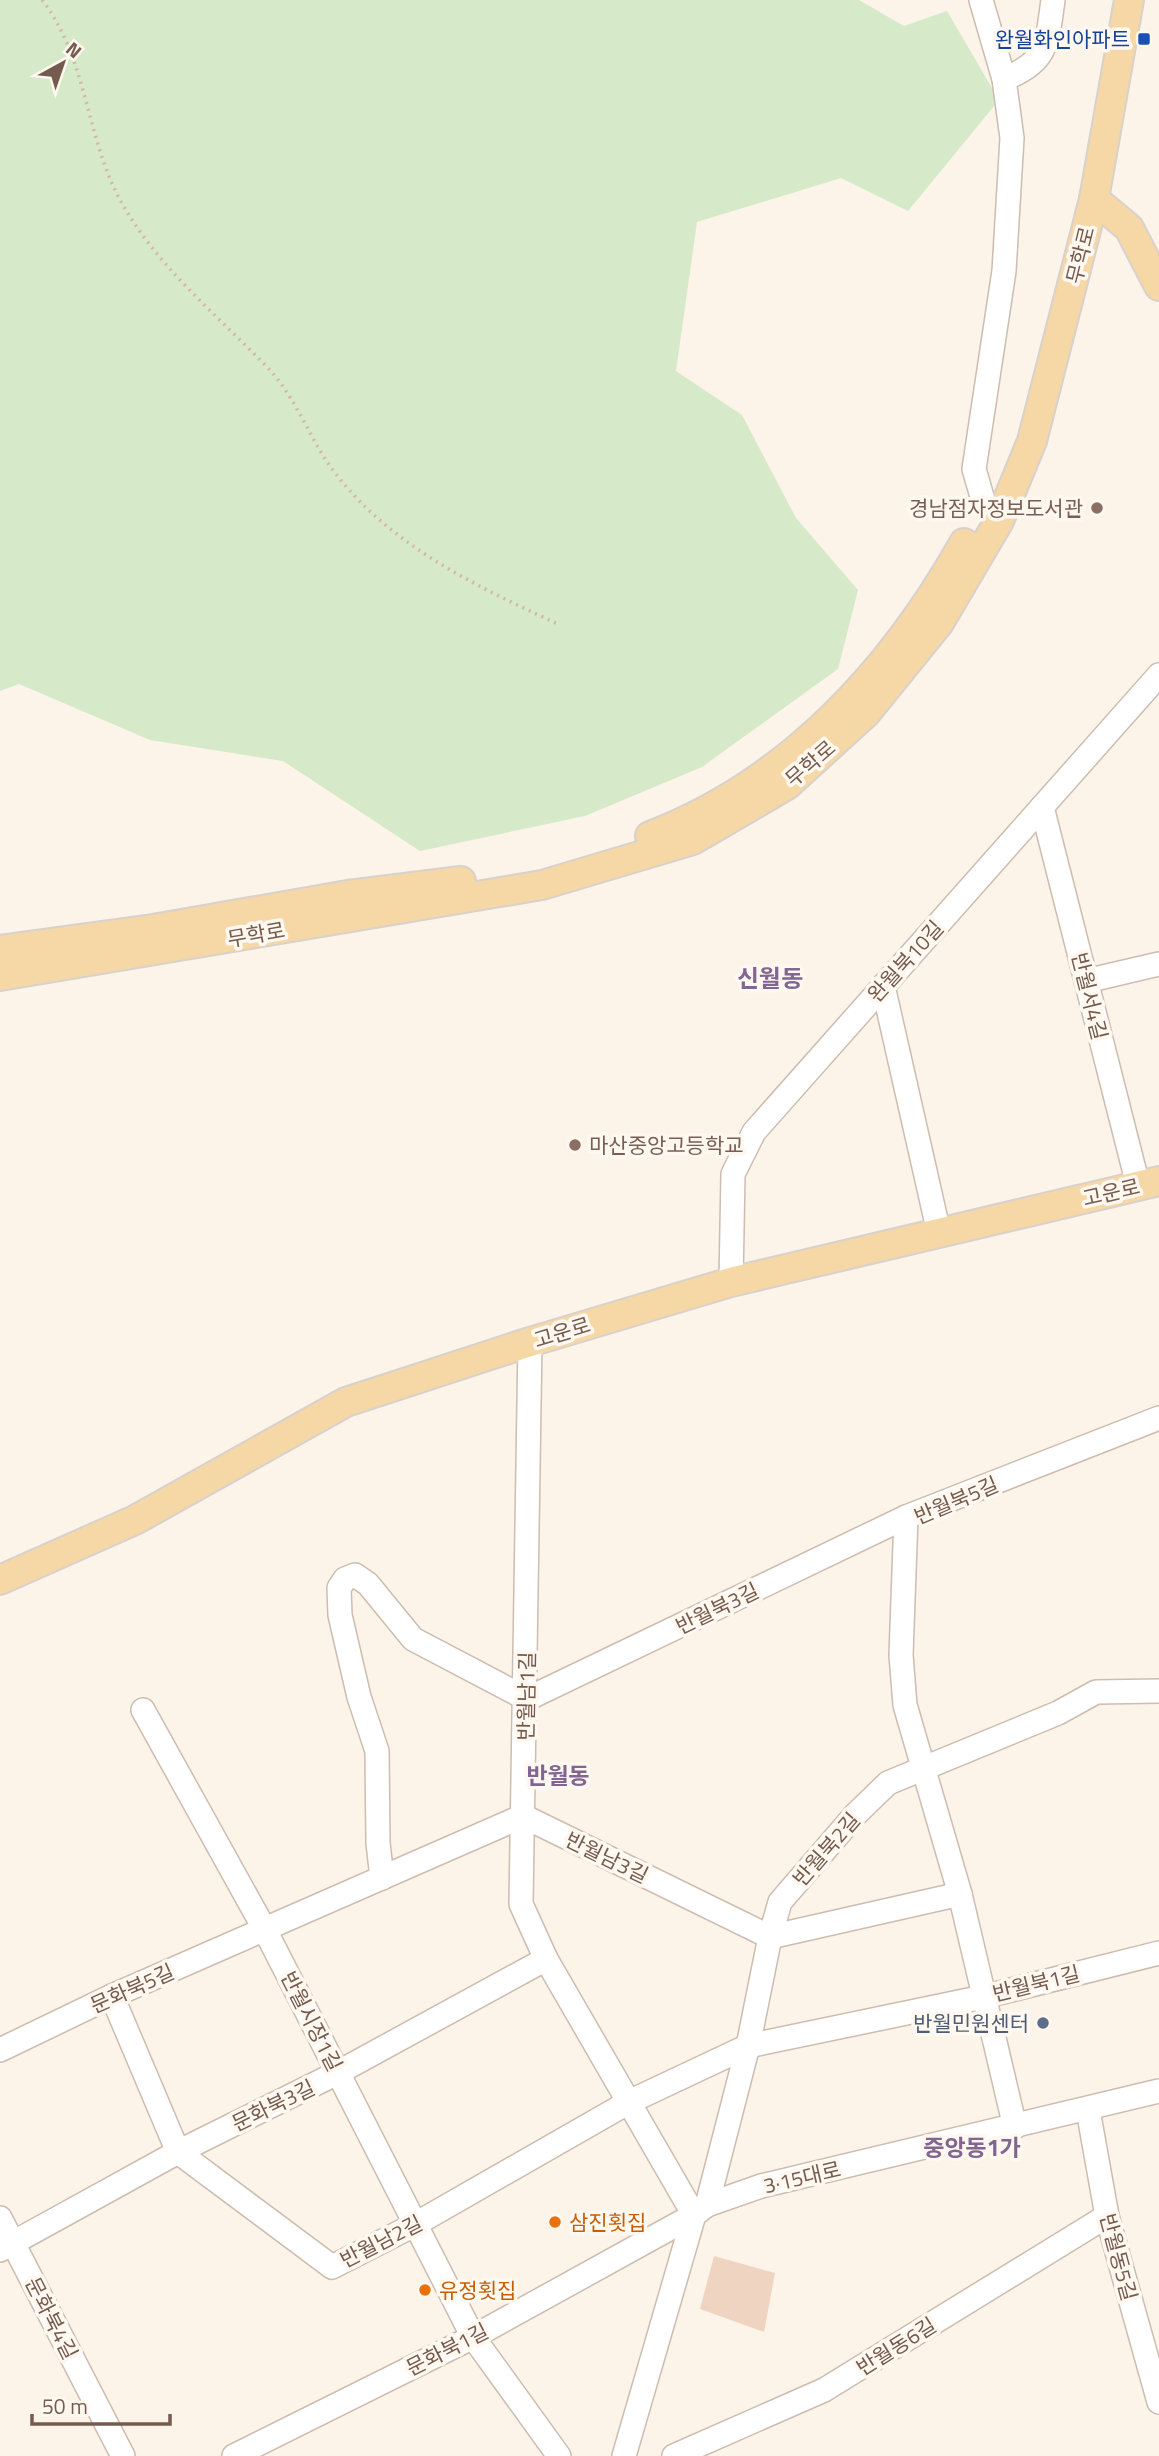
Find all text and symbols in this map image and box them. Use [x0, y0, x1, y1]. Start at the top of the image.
place label: 완월화인아파트 [995, 23, 1130, 55]
north arrow [28, 28, 98, 98]
marker: 완월화인아파트 [1136, 31, 1152, 47]
text: N [60, 34, 89, 65]
street label: 무학로 [1057, 223, 1103, 287]
place label: 경남점자정보도서관 [909, 492, 1083, 524]
marker: 경남점자정보도서관 [1089, 500, 1105, 516]
street label: 무학로 [778, 732, 842, 794]
street label: 무학로 [225, 913, 287, 955]
street label: 완월북10길 [859, 913, 951, 1009]
street label: 반월서4길 [1064, 949, 1116, 1043]
district label: 신월동 [737, 960, 803, 996]
place label: 마산중앙고등학교 [589, 1129, 744, 1161]
marker: 마산중앙고등학교 [567, 1137, 583, 1153]
street label: 고운로 [1079, 1170, 1143, 1214]
street label: 고운로 [530, 1308, 594, 1356]
street label: 반월북5길 [909, 1468, 1003, 1532]
street label: 반월북3길 [670, 1574, 764, 1642]
street label: 반월남1길 [509, 1651, 543, 1741]
district label: 반월동 [526, 1758, 590, 1793]
street label: 반월북2길 [785, 1805, 867, 1893]
street label: 반월남3길 [560, 1823, 654, 1891]
street label: 문화북5길 [85, 1955, 179, 2021]
street label: 반월북1길 [989, 1957, 1083, 2009]
street label: 반월시장1길 [273, 1965, 351, 2077]
place label: 반월민원센터 [913, 2007, 1029, 2039]
marker: 반월민원센터 [1035, 2015, 1051, 2031]
street label: 문화북3길 [226, 2071, 320, 2139]
district label: 중앙동1가 [923, 2130, 1021, 2165]
street label: 3·15대로 [760, 2153, 844, 2201]
place label: 삼진횟집 [569, 2206, 646, 2238]
street label: 반월남2길 [334, 2207, 428, 2275]
street label: 반월동5길 [1092, 2210, 1146, 2304]
marker: 삼진횟집 [547, 2214, 563, 2230]
street label: 문화북4길 [18, 2271, 86, 2365]
place label: 유정횟집 [439, 2274, 516, 2306]
marker: 유정횟집 [417, 2282, 433, 2298]
street label: 반월동6길 [850, 2309, 942, 2383]
street label: 문화북1길 [400, 2315, 494, 2383]
scale bar [32, 2382, 170, 2426]
text: 50 m [42, 2390, 88, 2422]

